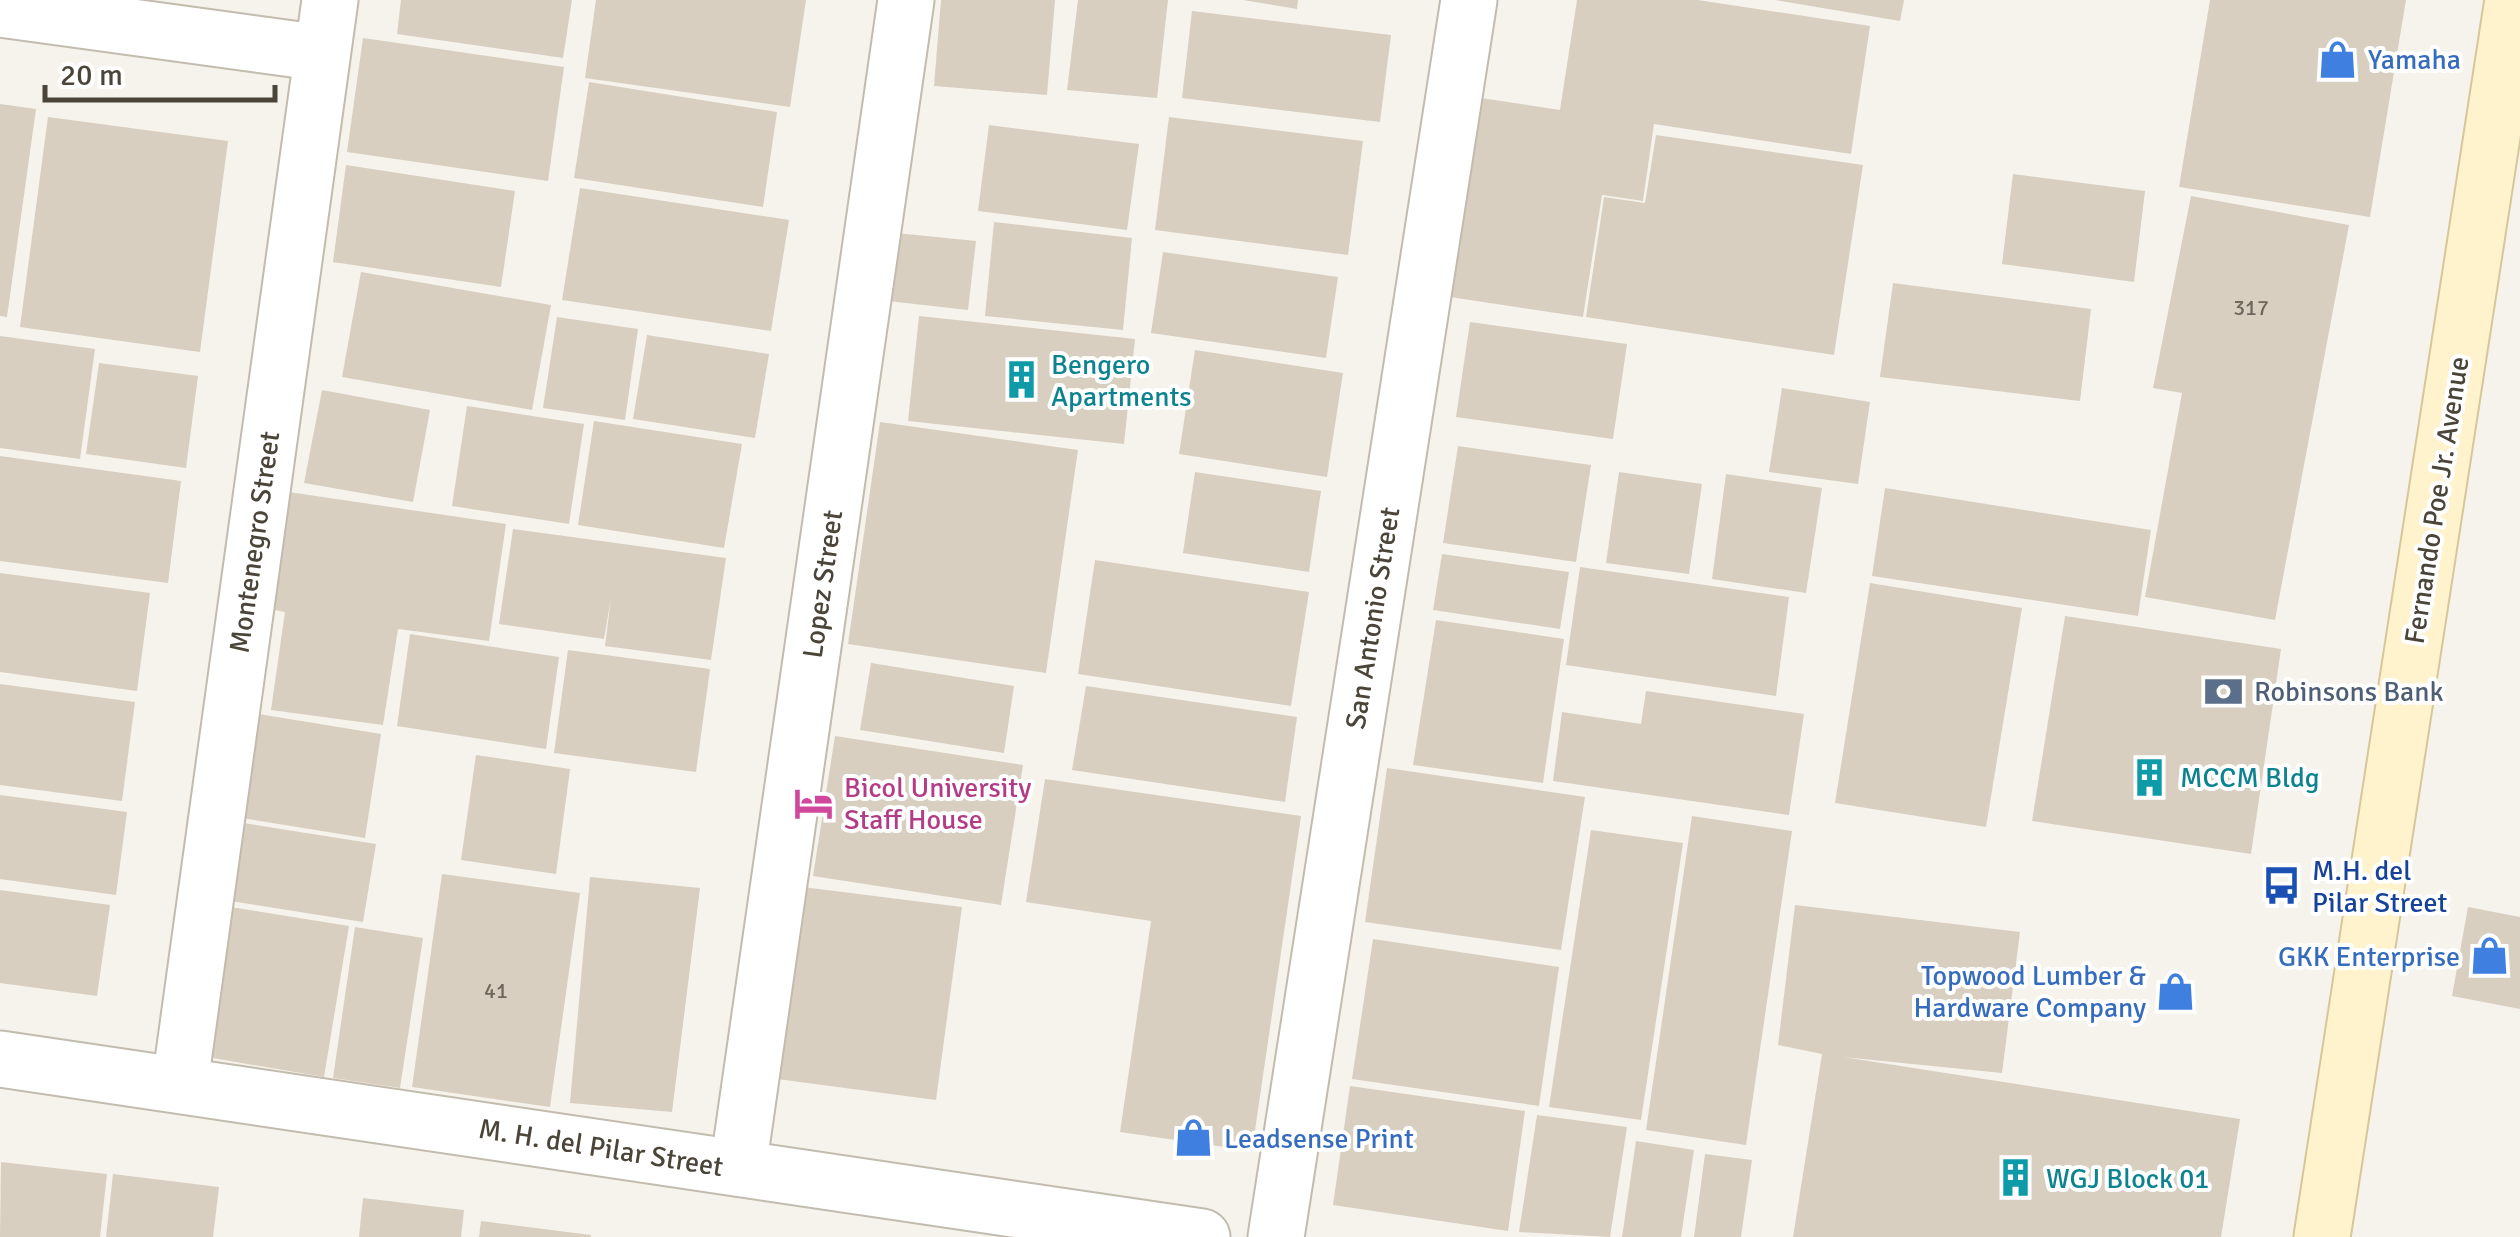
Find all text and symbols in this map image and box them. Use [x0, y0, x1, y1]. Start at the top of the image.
shop icon: Yamaha [2317, 38, 2359, 80]
scale bar [45, 40, 275, 102]
place label: Yamaha [2368, 43, 2461, 77]
text: 20 m [60, 57, 123, 94]
house number: 317 [2233, 294, 2269, 321]
place label: Bengero Apartments [1051, 348, 1192, 414]
street label: Fernando Poe Jr. Avenue [2397, 354, 2476, 646]
building icon: Bengero Apartments [1000, 359, 1042, 401]
street label: Montenegro Street [223, 429, 287, 655]
street label: San Antonio Street [1339, 505, 1407, 732]
street label: Lopez Street [796, 508, 850, 660]
bank icon: Robinsons Bank [2203, 670, 2245, 712]
place label: Robinsons Bank [2254, 675, 2444, 709]
building icon: MCCM Bldg [2129, 756, 2171, 798]
place label: MCCM Bldg [2180, 761, 2320, 795]
place label: Bicol University Staff House [844, 771, 1031, 837]
hotel icon: Bicol University Staff House [793, 782, 835, 824]
place label: M.H. del Pilar Street [2312, 854, 2448, 920]
bus stop icon: M.H. del Pilar Street [2261, 865, 2303, 907]
shop icon: GKK Enterprise [2469, 935, 2511, 977]
place label: GKK Enterprise [2278, 940, 2460, 974]
place label: Topwood Lumber & Hardware Company [1913, 959, 2146, 1025]
shop icon: Topwood Lumber & Hardware Company [2155, 970, 2197, 1012]
house number: 41 [484, 977, 508, 1004]
street label: M. H. del Pilar Street [476, 1112, 726, 1184]
shop icon: Leadsense Print [1173, 1117, 1215, 1159]
place label: Leadsense Print [1224, 1122, 1414, 1156]
building icon: WGJ Block 01 [1995, 1157, 2037, 1199]
place label: WGJ Block 01 [2046, 1162, 2209, 1196]

